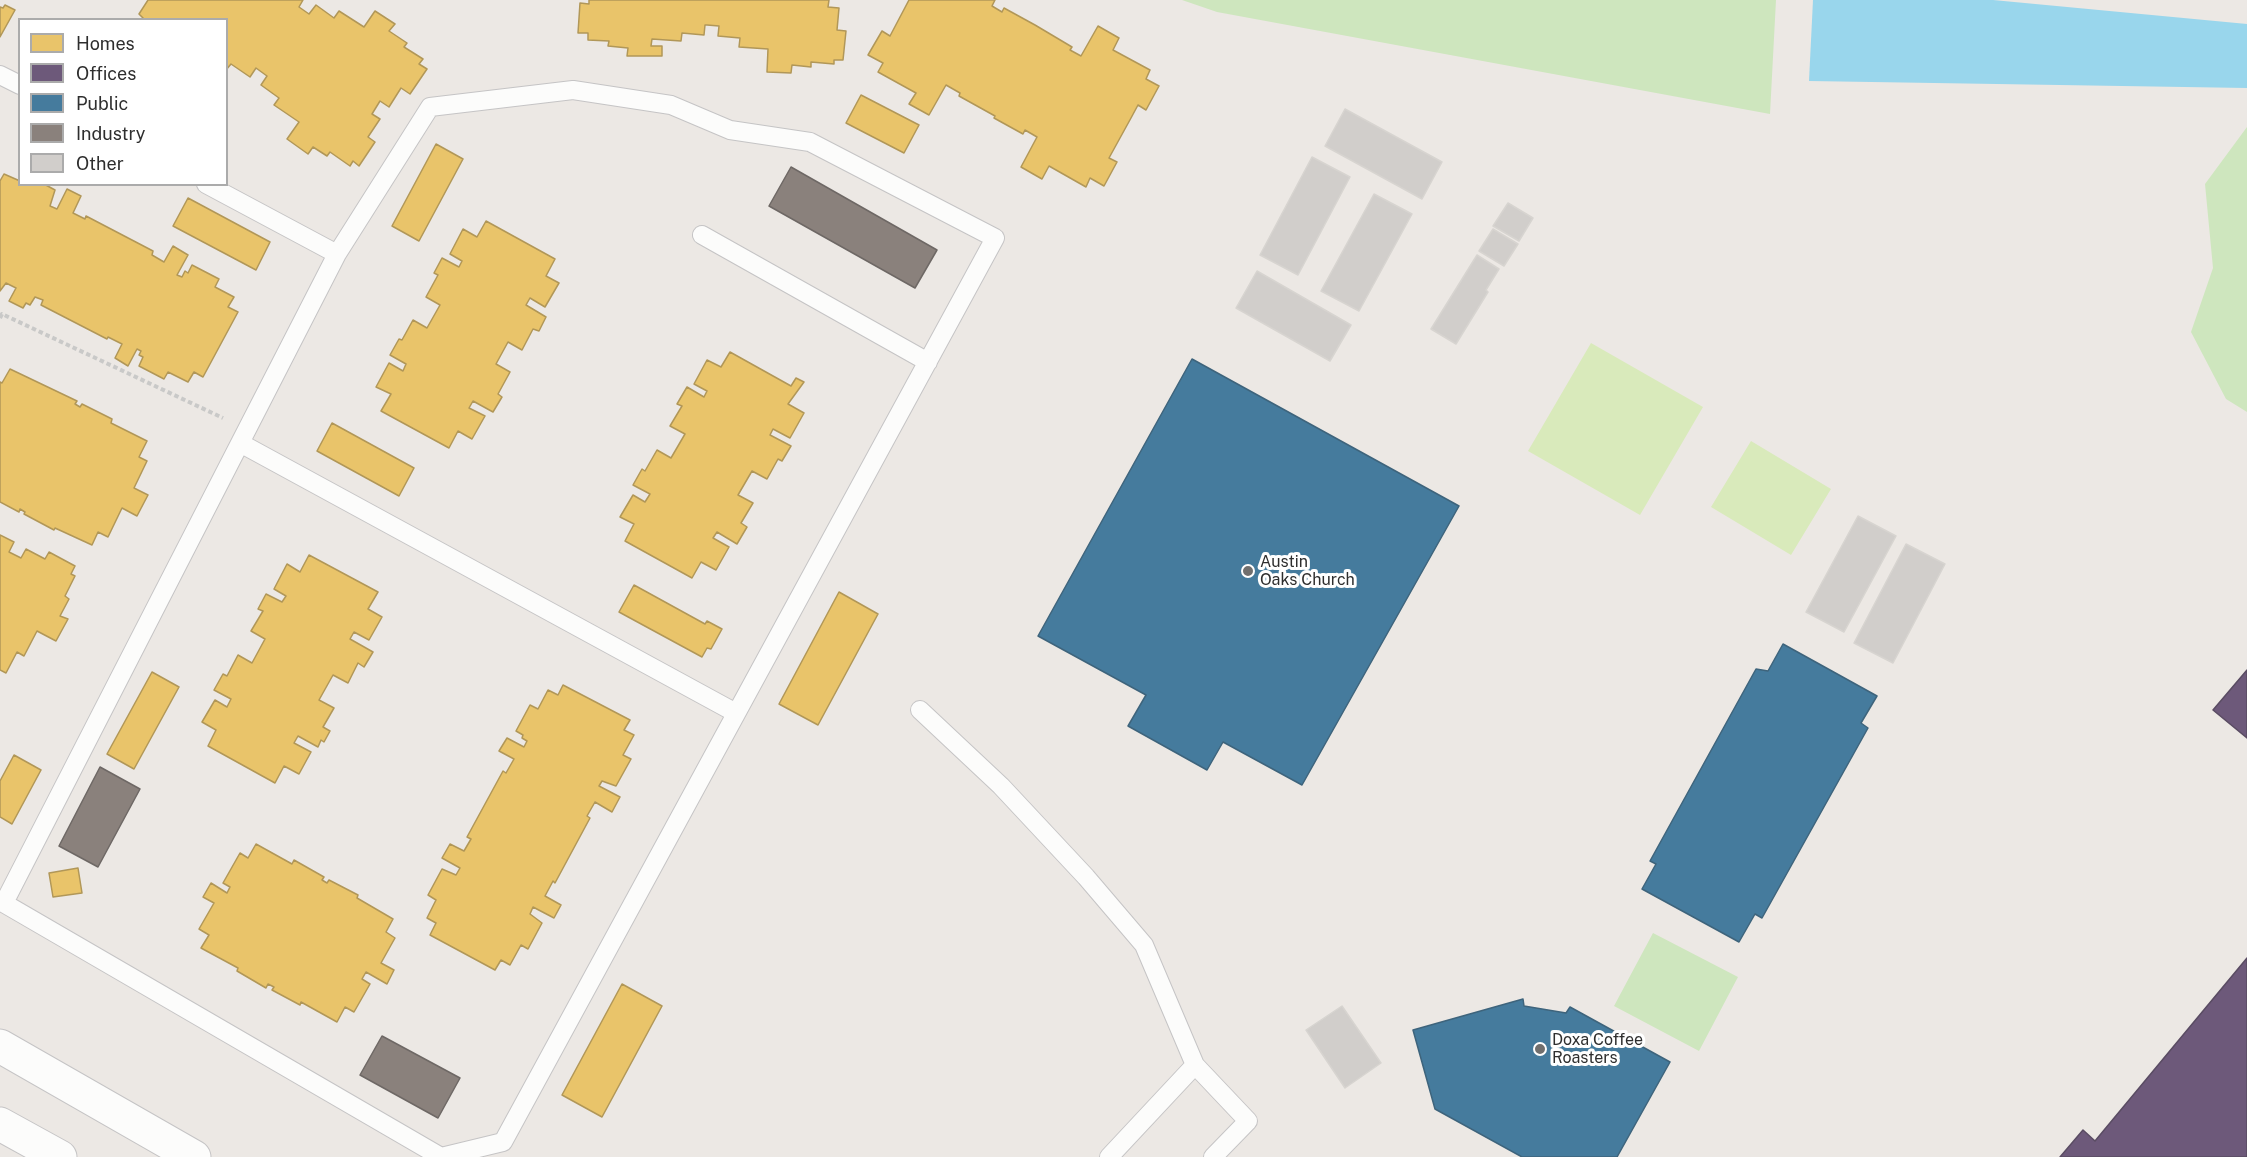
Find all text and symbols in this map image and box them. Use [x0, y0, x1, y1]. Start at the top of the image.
legend [18, 18, 228, 186]
text: Homes [76, 33, 135, 54]
text: Offices [76, 63, 136, 84]
text: Public [76, 93, 128, 114]
text: Industry [76, 123, 145, 144]
text: Other [76, 153, 124, 174]
place label: Austin Oaks Church [1260, 552, 1355, 590]
marker: Austin Oaks Church [1241, 564, 1255, 578]
place label: Doxa Coffee Roasters [1552, 1030, 1643, 1068]
marker: Doxa Coffee Roasters [1533, 1042, 1547, 1056]

